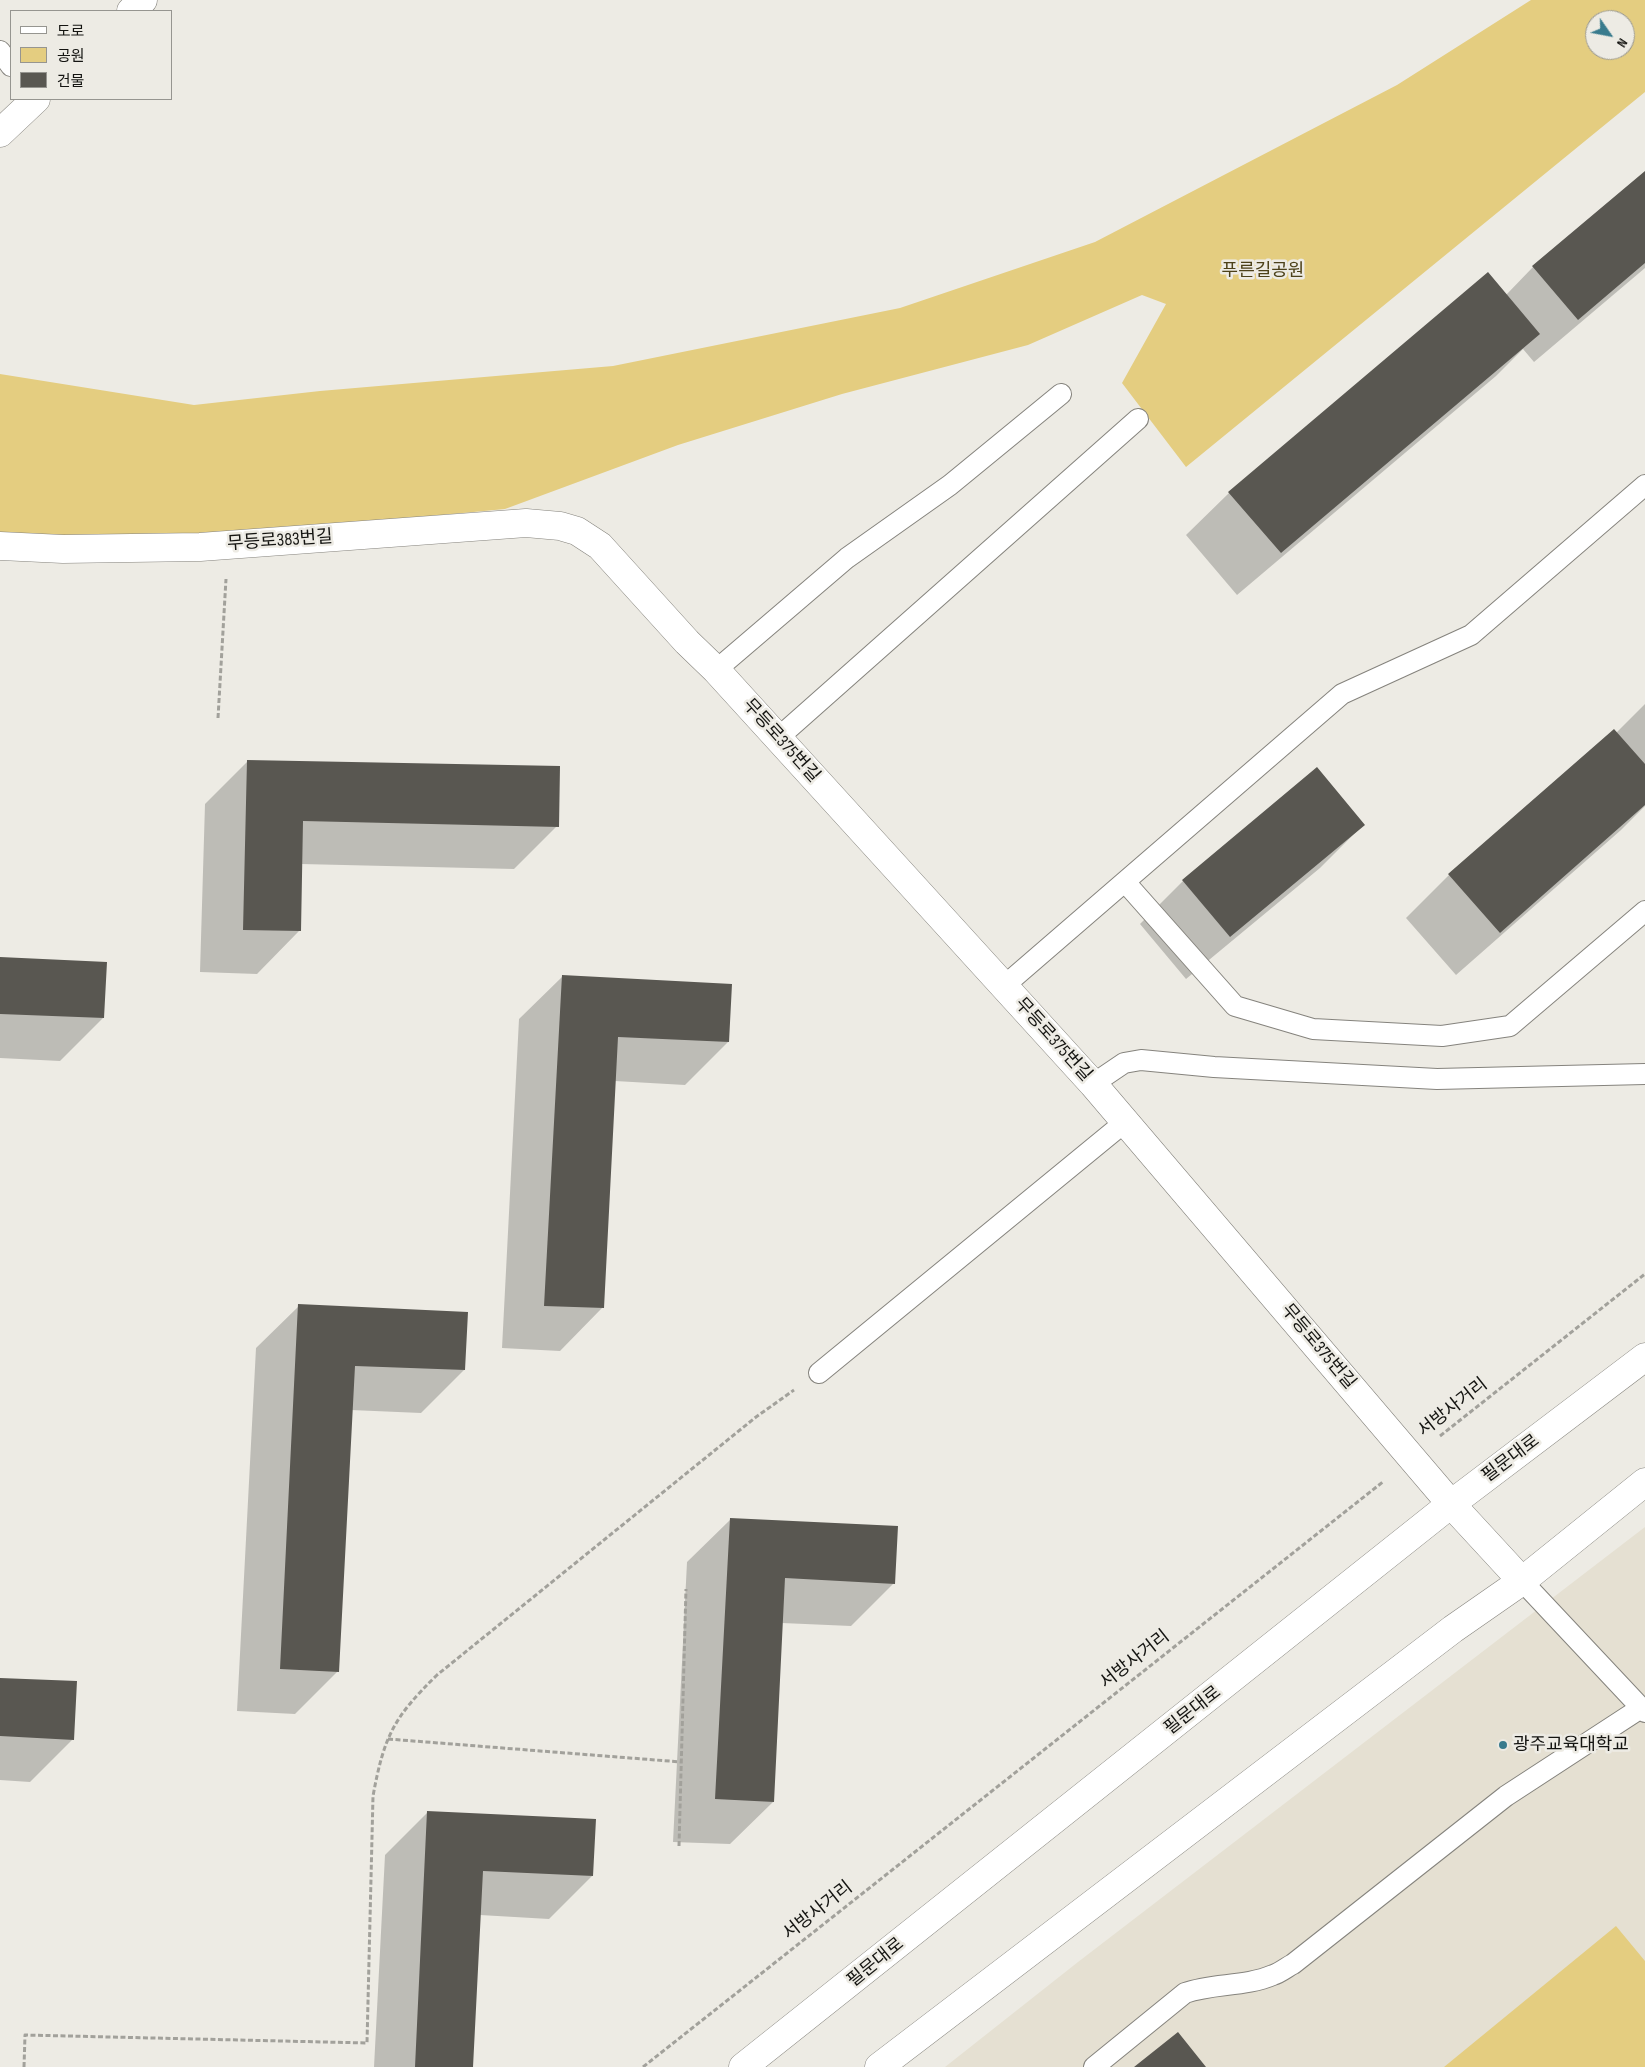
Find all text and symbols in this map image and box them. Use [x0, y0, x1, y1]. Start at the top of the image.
legend [10, 10, 172, 100]
north arrow [1585, 10, 1635, 60]
text: 도로 [57, 22, 85, 41]
text: N [1613, 35, 1631, 51]
text: 공원 [57, 47, 85, 66]
text: 건물 [57, 72, 85, 91]
park label: 푸른길공원 [1222, 260, 1304, 282]
street label: 무등로383번길 [226, 527, 334, 555]
street label: 무등로375번길 [738, 695, 824, 787]
street label: 무등로375번길 [1010, 994, 1096, 1086]
street label: 무등로375번길 [1276, 1300, 1360, 1394]
street label: 서방사거리 [1414, 1374, 1492, 1442]
street label: 필문대로 [1478, 1430, 1544, 1488]
street label: 서방사거리 [1096, 1626, 1174, 1694]
street label: 필문대로 [1160, 1682, 1226, 1740]
place label: 광주교육대학교 [1513, 1734, 1629, 1756]
marker: 광주교육대학교 [1497, 1739, 1509, 1751]
street label: 서방사거리 [779, 1877, 857, 1945]
street label: 필문대로 [843, 1934, 909, 1992]

